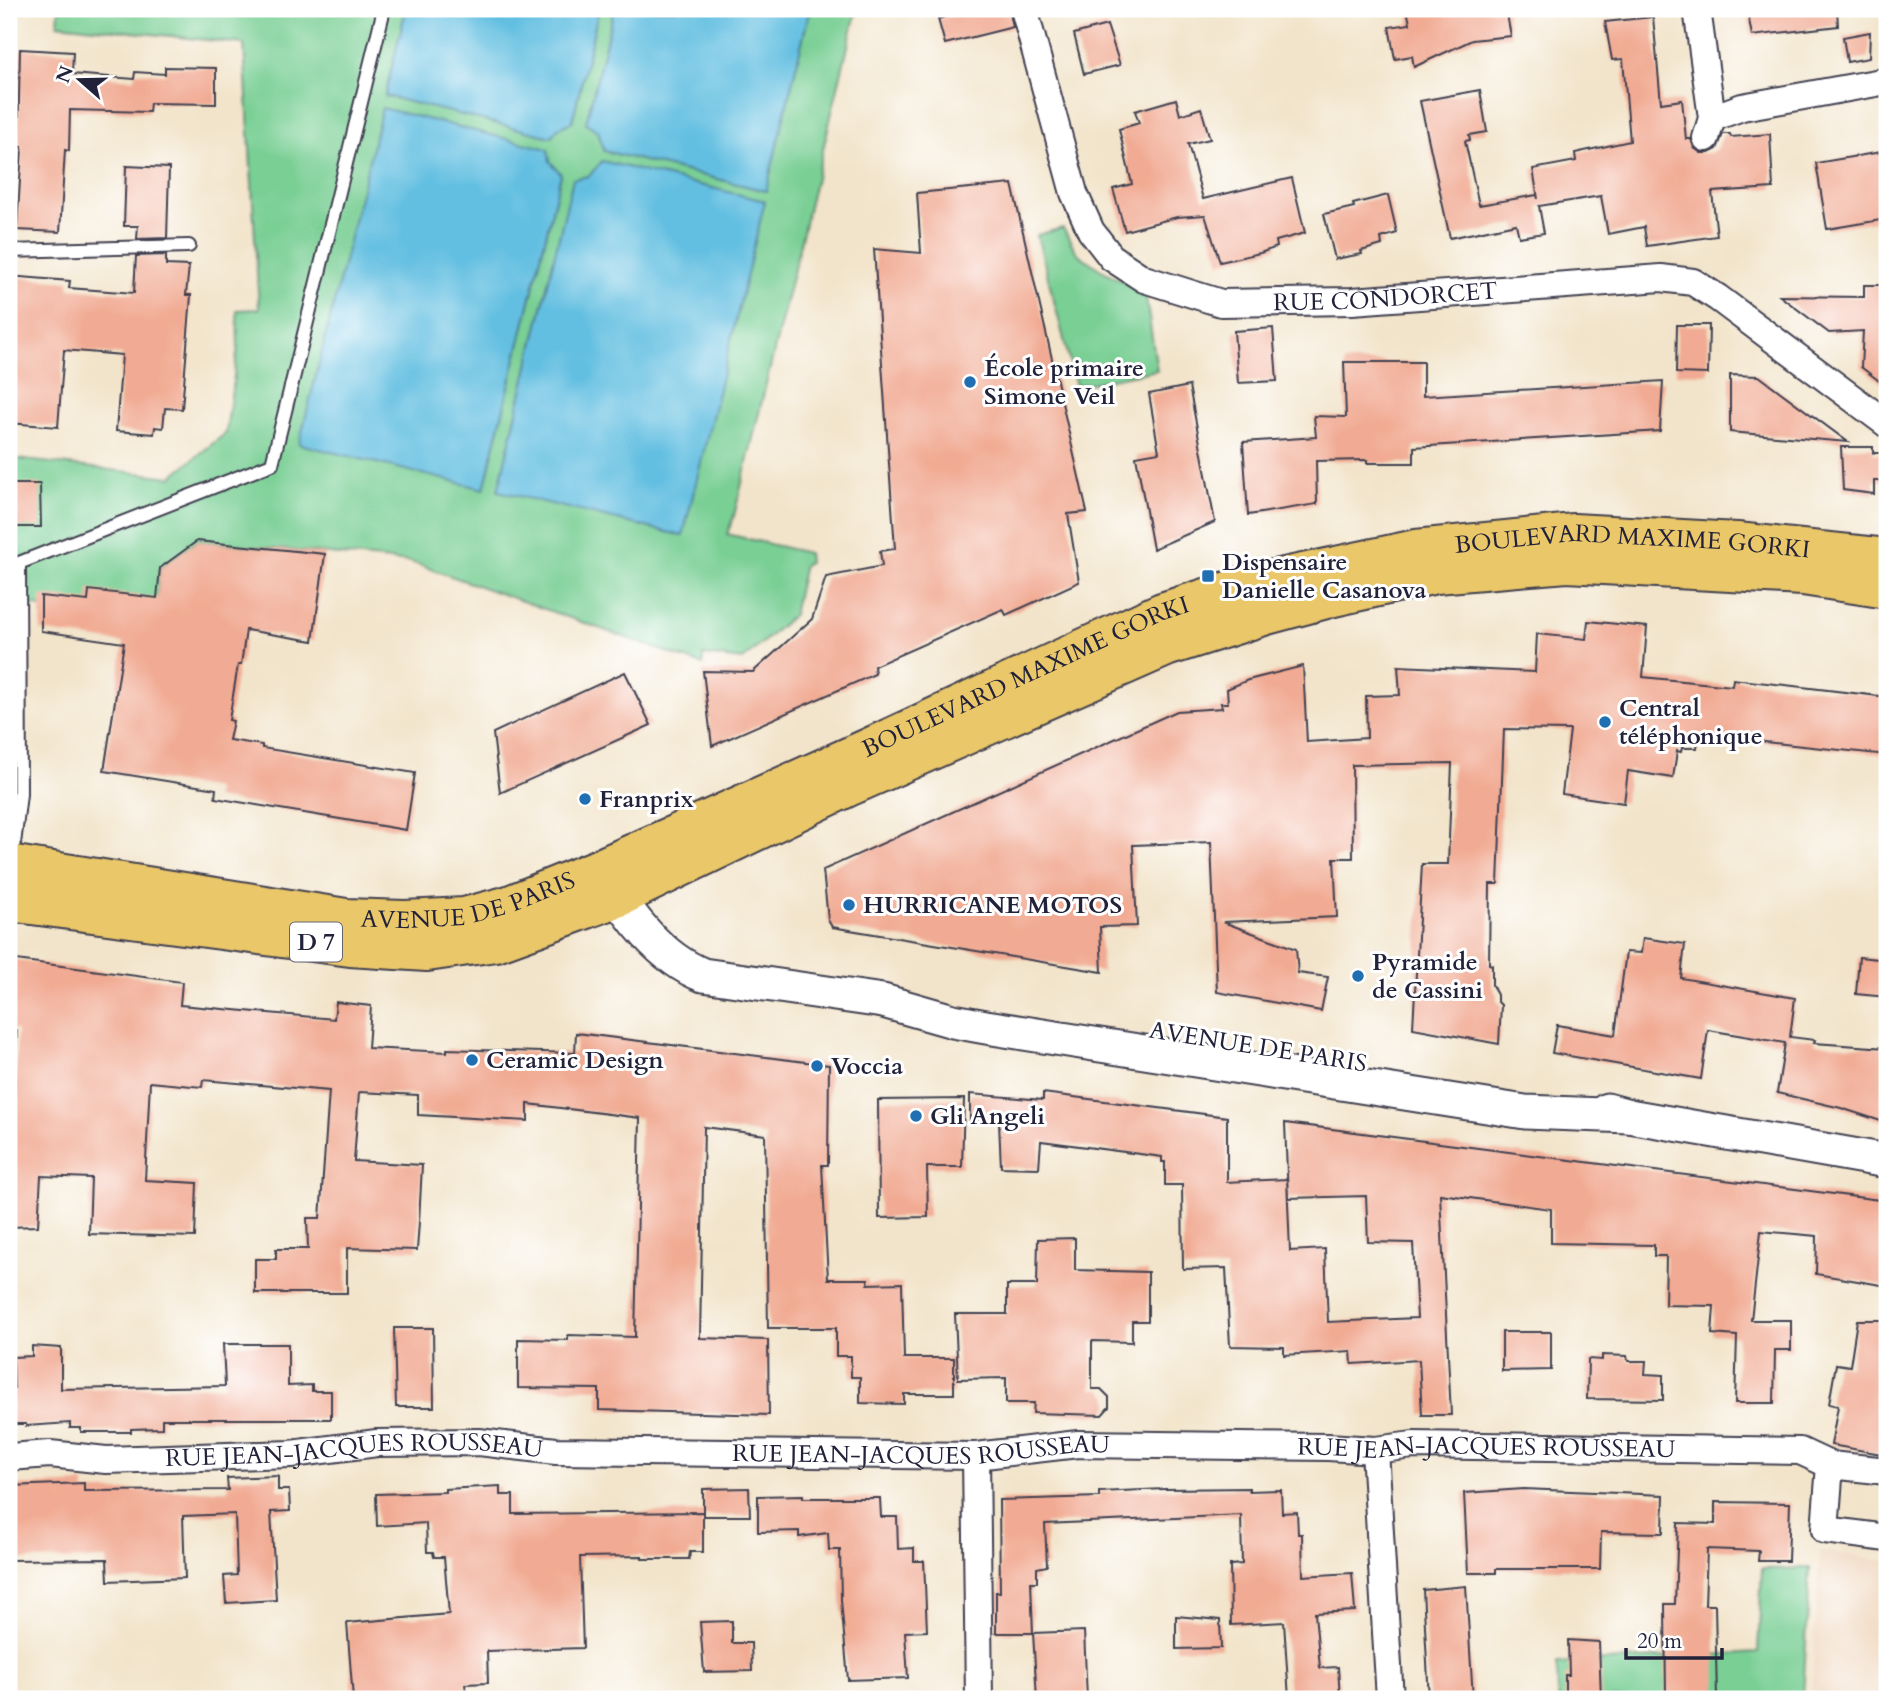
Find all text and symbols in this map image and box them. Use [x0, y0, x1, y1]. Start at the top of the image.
north arrow [46, 46, 116, 116]
text: N [50, 62, 80, 87]
street label: RUE CONDORCET [1273, 274, 1499, 319]
place label: École primaire Simone Veil [984, 352, 1144, 413]
marker: École primaire Simone Veil [962, 374, 978, 390]
street label: BOULEVARD MAXIME GORKI [1453, 516, 1812, 566]
place label: Dispensaire Danielle Casanova [1222, 546, 1426, 607]
marker: Dispensaire Danielle Casanova [1200, 568, 1216, 584]
street label: BOULEVARD MAXIME GORKI [856, 588, 1193, 765]
place label: Central téléphonique [1619, 692, 1763, 753]
marker: Central téléphonique [1597, 714, 1613, 730]
place label: Franprix [599, 783, 694, 816]
marker: Franprix [577, 791, 593, 807]
street label: AVENUE DE PARIS [360, 863, 580, 937]
place label: HURRICANE MOTOS [863, 889, 1122, 922]
marker: HURRICANE MOTOS [841, 897, 857, 913]
road number: D 7 [290, 923, 342, 962]
place label: Pyramide de Cassini [1372, 946, 1483, 1007]
marker: Pyramide de Cassini [1350, 968, 1366, 984]
street label: AVENUE DE PARIS [1147, 1014, 1369, 1080]
place label: Ceramic Design [486, 1044, 664, 1077]
place label: Voccia [831, 1050, 903, 1083]
marker: Ceramic Design [464, 1052, 480, 1068]
marker: Voccia [809, 1058, 825, 1074]
place label: Gli Angeli [930, 1100, 1045, 1133]
marker: Gli Angeli [908, 1108, 924, 1124]
street label: RUE JEAN-JACQUES ROUSSEAU [165, 1425, 545, 1475]
street label: RUE JEAN-JACQUES ROUSSEAU [732, 1427, 1110, 1473]
street label: RUE JEAN-JACQUES ROUSSEAU [1297, 1428, 1676, 1467]
scale bar [1626, 1617, 1723, 1661]
text: 20 m [1637, 1627, 1682, 1656]

